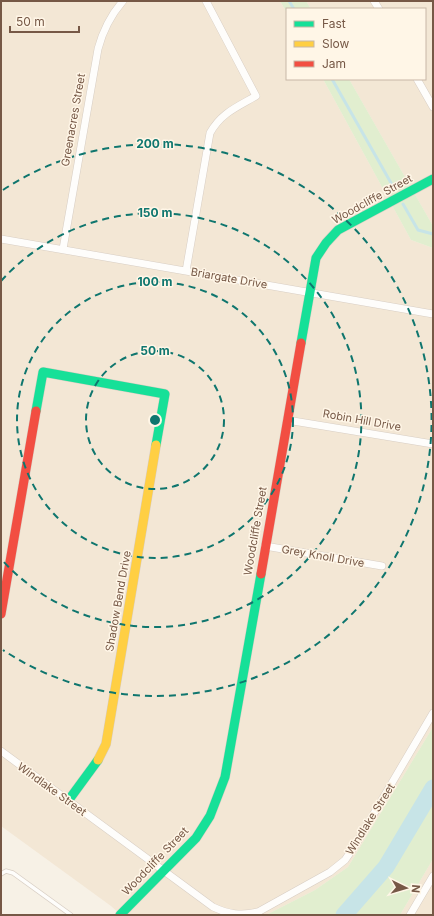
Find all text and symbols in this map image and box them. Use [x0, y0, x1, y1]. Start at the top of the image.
scale bar [10, 8, 79, 34]
legend [286, 8, 426, 80]
text: 50 m [16, 14, 45, 29]
text: Fast [322, 16, 346, 31]
text: Slow [322, 36, 350, 51]
text: Jam [322, 56, 346, 71]
street label: Greenacres Street [58, 72, 88, 168]
text: 200 m [136, 136, 174, 151]
street label: Woodcliffe Street [329, 171, 415, 227]
text: 150 m [138, 205, 172, 220]
street label: Briargate Drive [190, 264, 268, 292]
text: 100 m [137, 274, 173, 289]
text: 50 m [140, 343, 170, 358]
street label: Robin Hill Drive [322, 406, 402, 434]
centre of rings [148, 413, 162, 427]
street label: Woodcliffe Street [240, 485, 270, 576]
street label: Grey Knoll Drive [280, 542, 366, 570]
street label: Shadow Bend Drive [102, 549, 134, 653]
street label: Windlake Street [15, 759, 90, 819]
street label: Windlake Street [342, 780, 398, 857]
street label: Woodcliffe Street [119, 824, 191, 898]
north arrow [386, 868, 426, 908]
text: N [409, 884, 423, 894]

